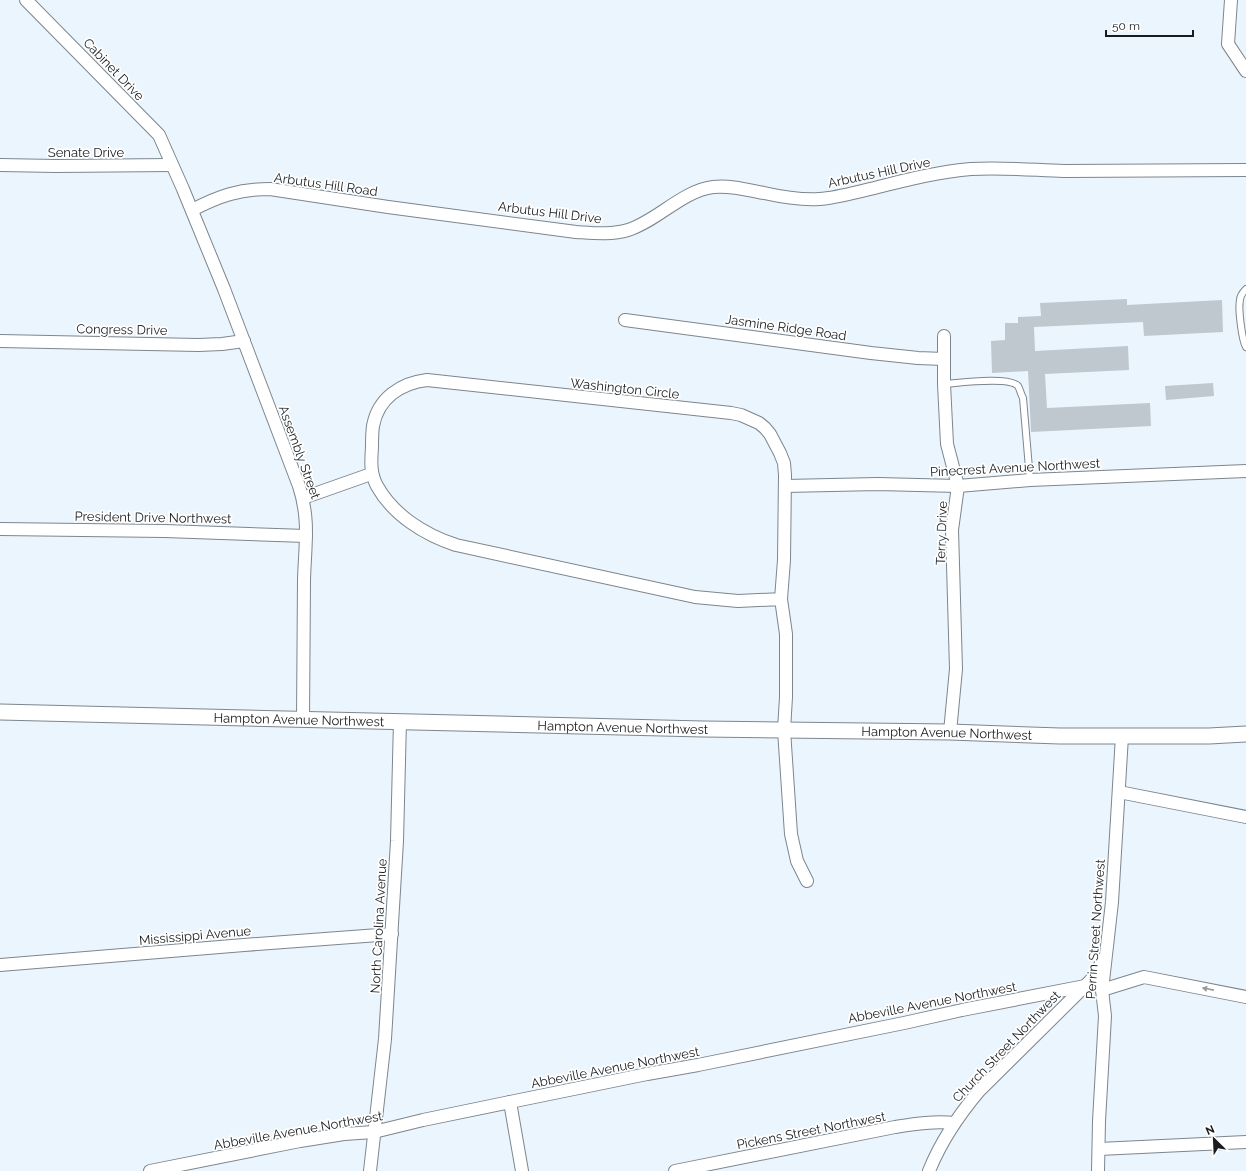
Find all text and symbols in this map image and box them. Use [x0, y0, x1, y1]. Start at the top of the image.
scale bar [1106, 12, 1193, 38]
text: 50 m [1112, 19, 1140, 33]
street label: Cabinet Drive [80, 35, 147, 104]
street label: Senate Drive [48, 145, 125, 160]
street label: Arbutus Hill Drive [827, 154, 932, 191]
street label: Arbutus Hill Road [273, 170, 379, 199]
street label: Arbutus Hill Drive [497, 199, 603, 226]
street label: Jasmine Ridge Road [724, 312, 848, 343]
street label: Congress Drive [76, 321, 168, 338]
street label: Washington Circle [570, 375, 681, 402]
street label: Assembly Street [276, 403, 324, 501]
street label: Pinecrest Avenue Northwest [930, 456, 1101, 479]
street label: Terry Drive [933, 500, 950, 565]
street label: President Drive Northwest [74, 509, 232, 526]
street label: Hampton Avenue Northwest [213, 710, 385, 729]
street label: Hampton Avenue Northwest [537, 718, 709, 737]
street label: Hampton Avenue Northwest [861, 724, 1033, 743]
street label: North Carolina Avenue [367, 858, 390, 994]
street label: Perrin Street Northwest [1083, 858, 1108, 1000]
street label: Mississippi Avenue [138, 923, 252, 948]
street label: Abbeville Avenue Northwest [847, 979, 1018, 1026]
one-way arrow [1202, 986, 1214, 992]
street label: Church Street Northwest [949, 987, 1064, 1105]
street label: Abbeville Avenue Northwest [530, 1044, 701, 1091]
street label: Abbeville Avenue Northwest [212, 1108, 384, 1153]
street label: Pickens Street Northwest [735, 1109, 887, 1152]
north arrow [1194, 1119, 1234, 1159]
text: N [1204, 1123, 1217, 1138]

